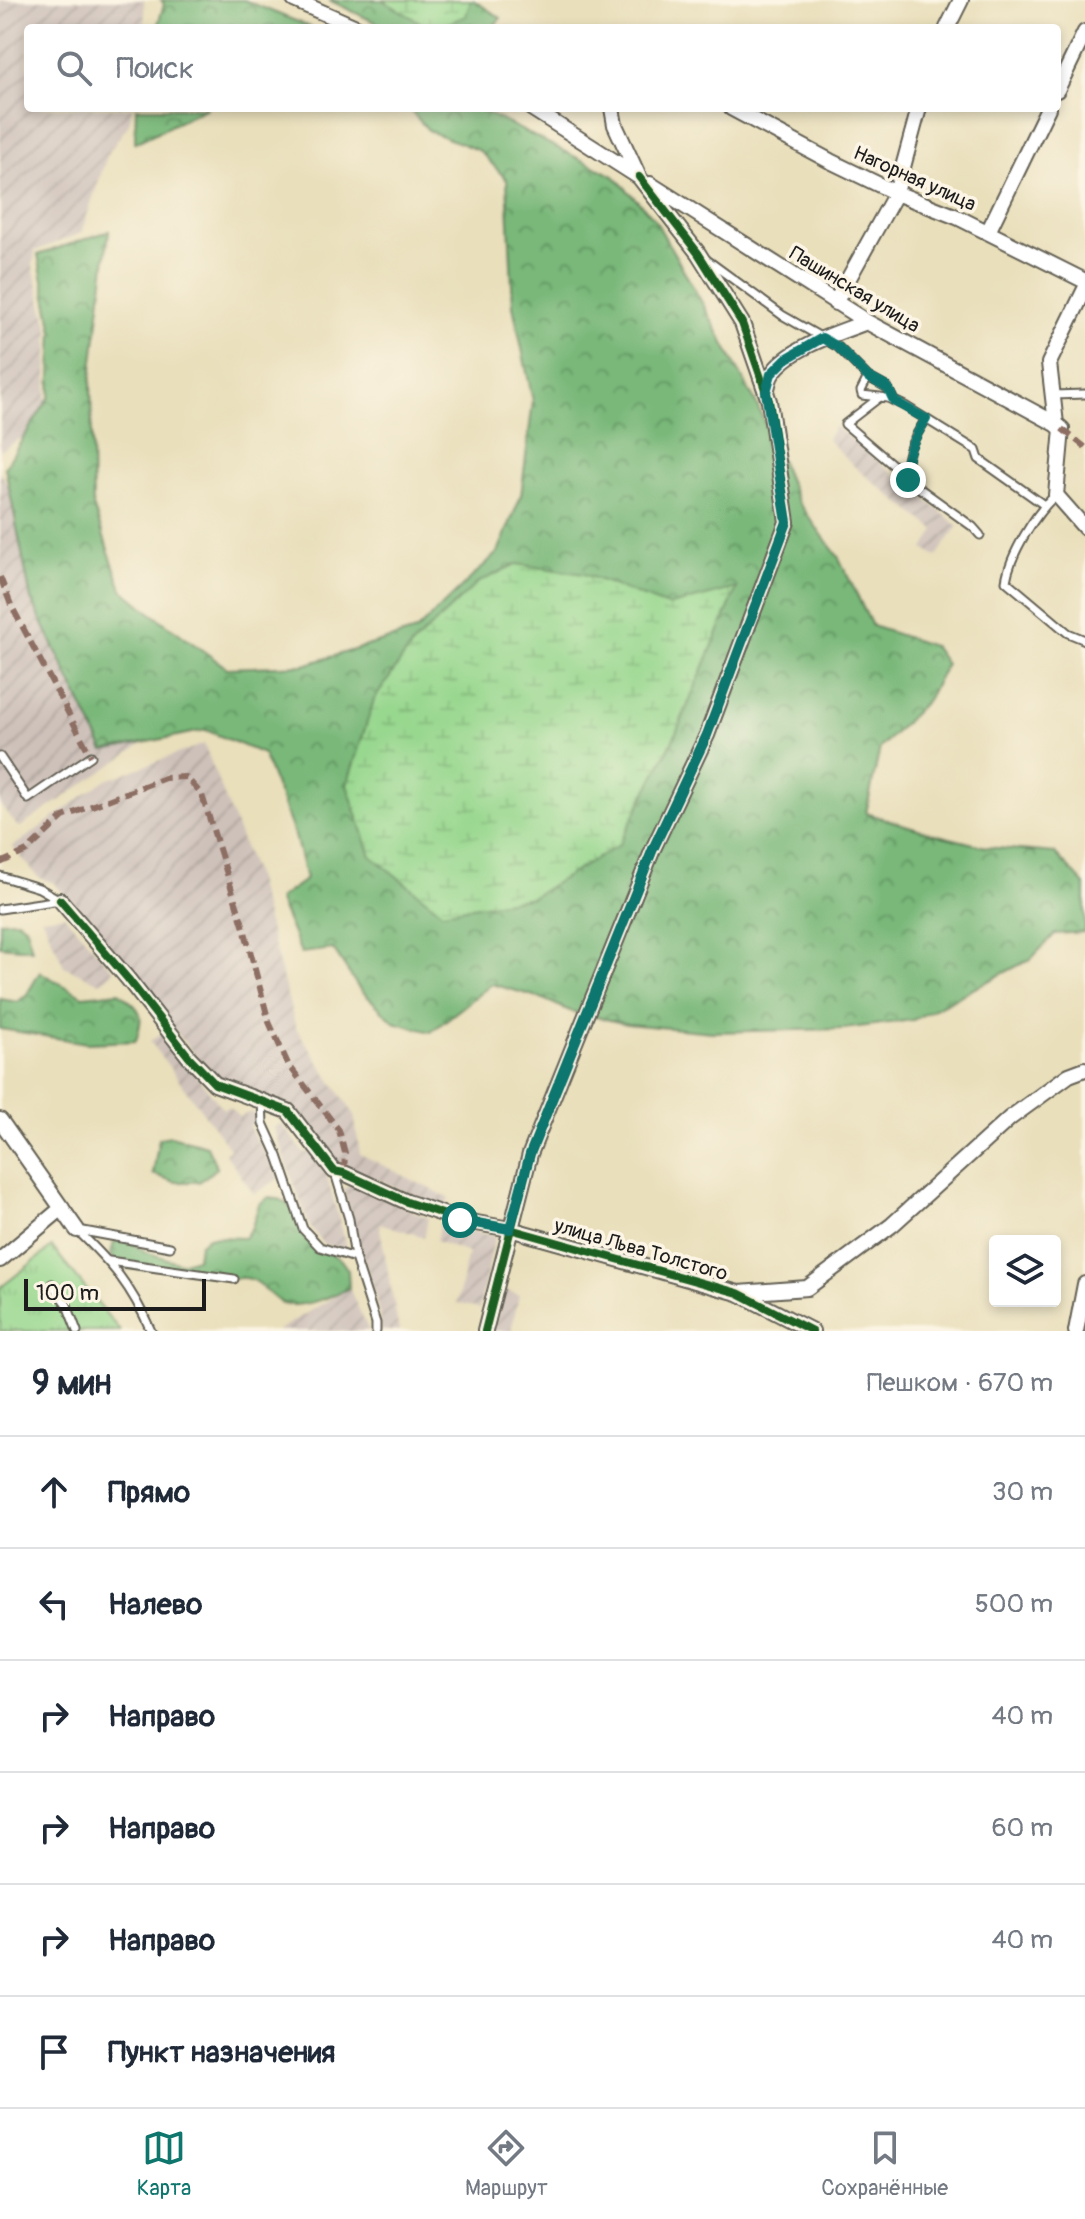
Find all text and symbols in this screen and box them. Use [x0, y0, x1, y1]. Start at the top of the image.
search box [24, 24, 1061, 112]
icon: search [52, 46, 96, 90]
text: Поиск [116, 50, 194, 87]
street label: Нагорная улица [850, 140, 980, 217]
street label: Пашинская улица [785, 241, 924, 338]
route end [890, 462, 926, 498]
route start [442, 1202, 478, 1238]
street label: улица Льва Толстого [550, 1212, 731, 1286]
map controls [989, 1235, 1061, 1307]
button: layers [989, 1235, 1061, 1307]
scale bar [24, 1275, 206, 1311]
text: 100 m [36, 1279, 99, 1307]
text: 9 мин [32, 1362, 111, 1405]
text: Пешком · 670 m [867, 1367, 1053, 1399]
icon: ahead [32, 1470, 76, 1514]
text: Прямо [108, 1474, 190, 1511]
text: 30 m [992, 1476, 1053, 1508]
icon: left [32, 1582, 76, 1626]
text: Налево [108, 1586, 202, 1623]
text: 500 m [975, 1588, 1053, 1620]
icon: right [32, 1694, 76, 1738]
text: Направо [108, 1698, 215, 1735]
text: 40 m [991, 1700, 1053, 1732]
icon: right [32, 1806, 76, 1850]
text: Направо [108, 1810, 215, 1847]
text: 60 m [991, 1812, 1053, 1844]
icon: right [32, 1918, 76, 1962]
text: Направо [108, 1922, 215, 1959]
text: 40 m [991, 1924, 1053, 1956]
icon: arrive [32, 2030, 76, 2074]
text: Пункт назначения [108, 2034, 335, 2071]
tab: Карта [137, 2126, 191, 2202]
tab: Маршрут [465, 2126, 548, 2202]
tab: Сохранённые [821, 2126, 948, 2202]

